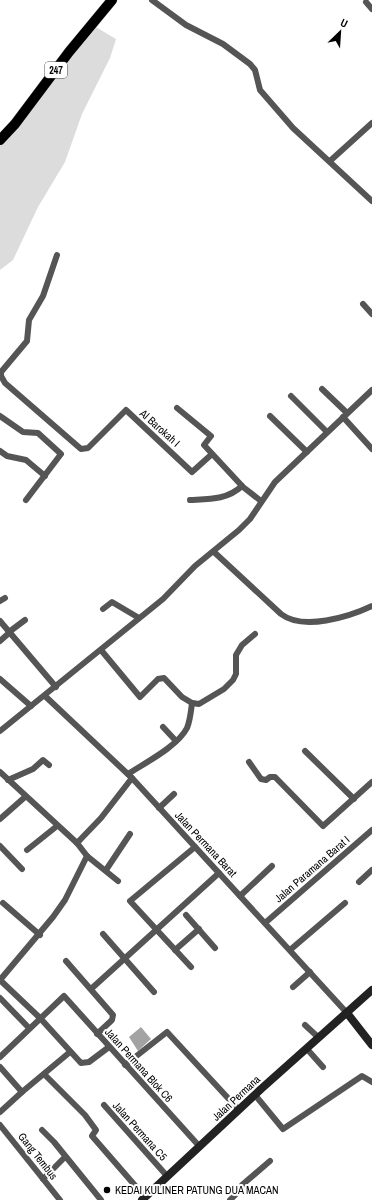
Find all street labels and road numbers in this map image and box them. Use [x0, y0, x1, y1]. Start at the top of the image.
road number: 247 [45, 62, 67, 78]
street label: Al Barokah I [136, 406, 183, 450]
street label: Jalan Permana Barat [172, 808, 240, 880]
street label: Jalan Paramana Barat I [272, 833, 352, 905]
street label: Jalan Permana Blok C6 [102, 1025, 176, 1105]
street label: Jalan Permana [209, 1072, 263, 1124]
street label: Jalan Permana C5 [110, 1099, 170, 1163]
street label: Gang Tembus [15, 1130, 61, 1183]

